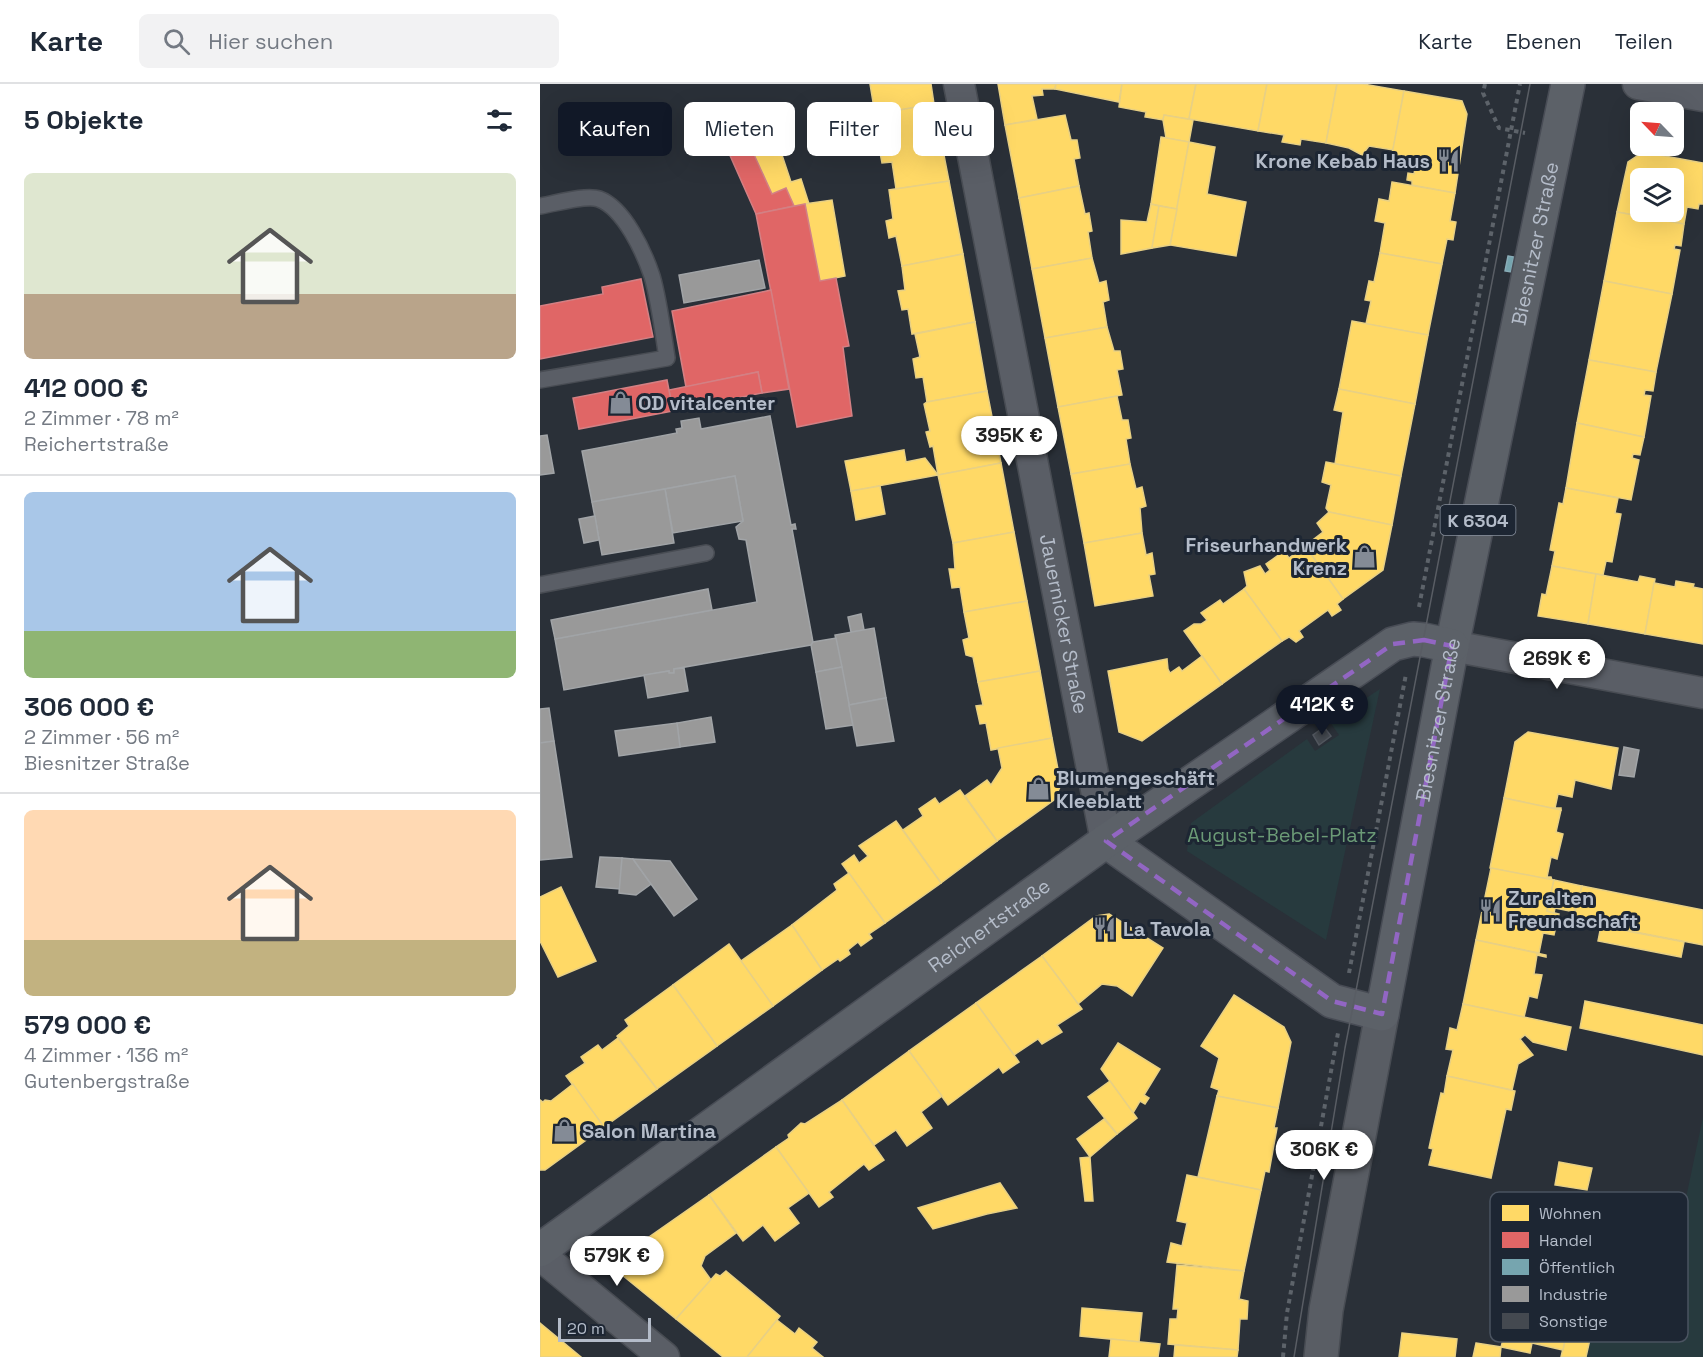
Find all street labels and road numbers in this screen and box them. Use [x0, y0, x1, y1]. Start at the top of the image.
street label: Biesnitzer Straße [1506, 160, 1565, 328]
road number: K 6304 [1440, 505, 1516, 535]
street label: Jauernicker Straße [1034, 532, 1094, 716]
street label: Biesnitzer Straße [1410, 636, 1466, 804]
street label: Reichertstraße [923, 873, 1055, 978]

